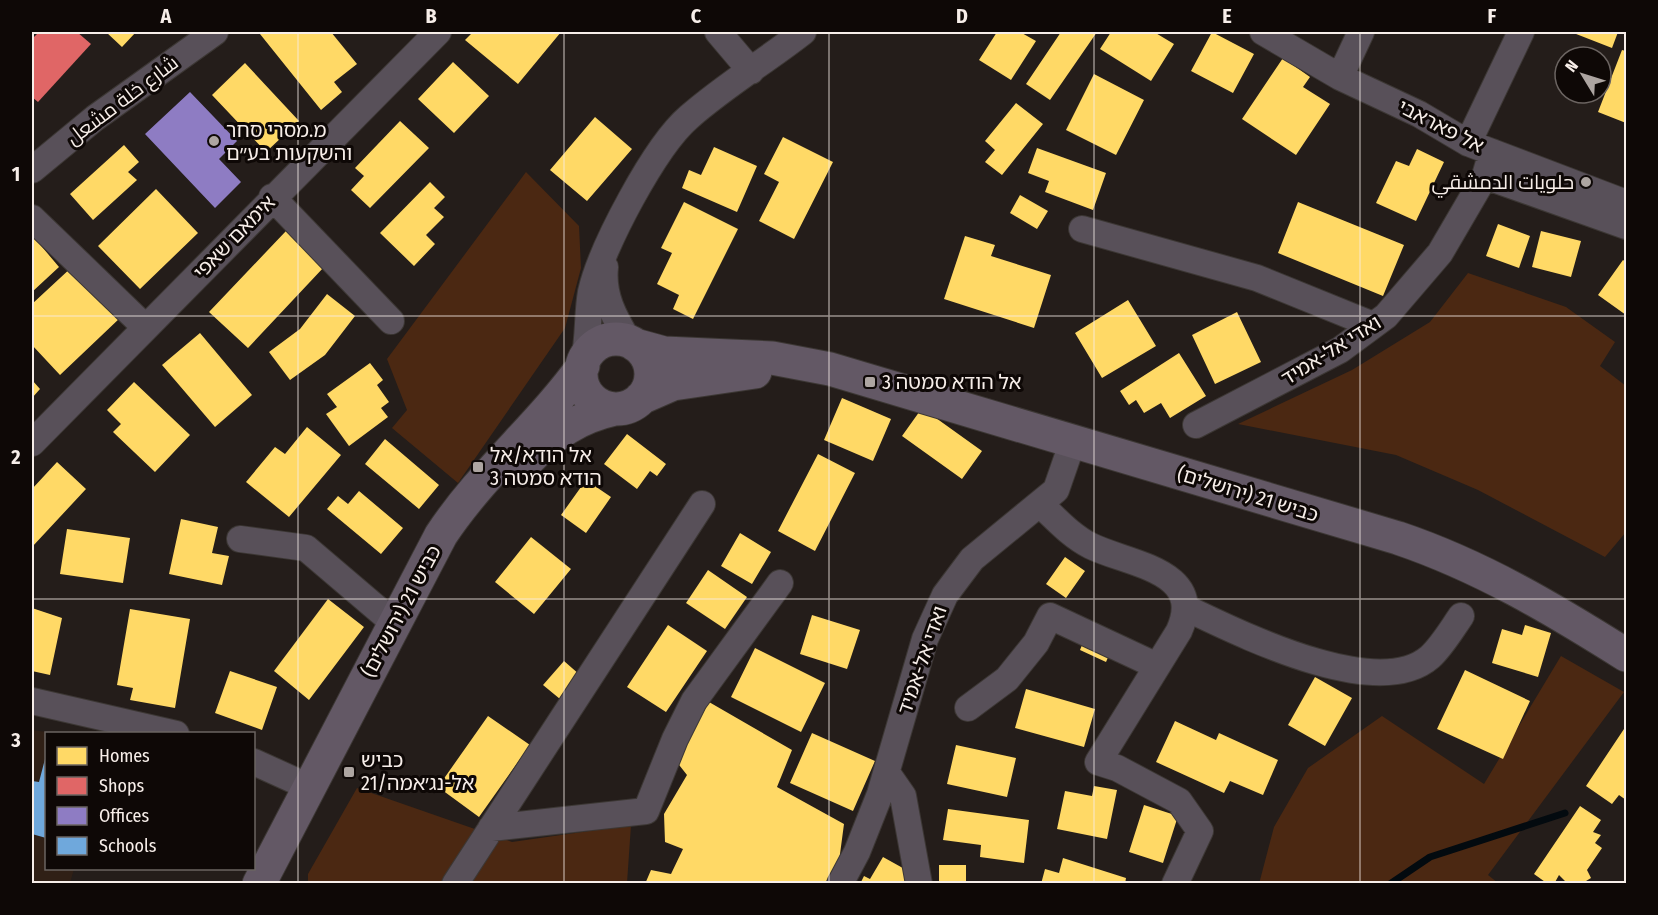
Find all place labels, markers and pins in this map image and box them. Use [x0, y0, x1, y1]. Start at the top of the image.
place label: מ.מסרי סחר והשקעות בע״ם [226, 118, 352, 165]
marker: מ.מסרי סחר והשקעות בע״ם [207, 134, 221, 148]
place label: حلويات الدمشقي [1431, 170, 1574, 198]
marker: حلويات الدمشقي [1579, 175, 1593, 189]
place label: אל הודא סמטה 3 [882, 370, 1021, 394]
marker: אל הודא סמטה 3 [863, 375, 877, 389]
place label: אל הודא/אל הודא סמטה 3 [490, 443, 602, 490]
marker: אל הודא/אל הודא סמטה 3 [471, 460, 485, 474]
place label: כביש 21/אל-נג׳אמה [361, 748, 474, 795]
marker: כביש 21/אל-נג׳אמה [342, 765, 356, 779]

